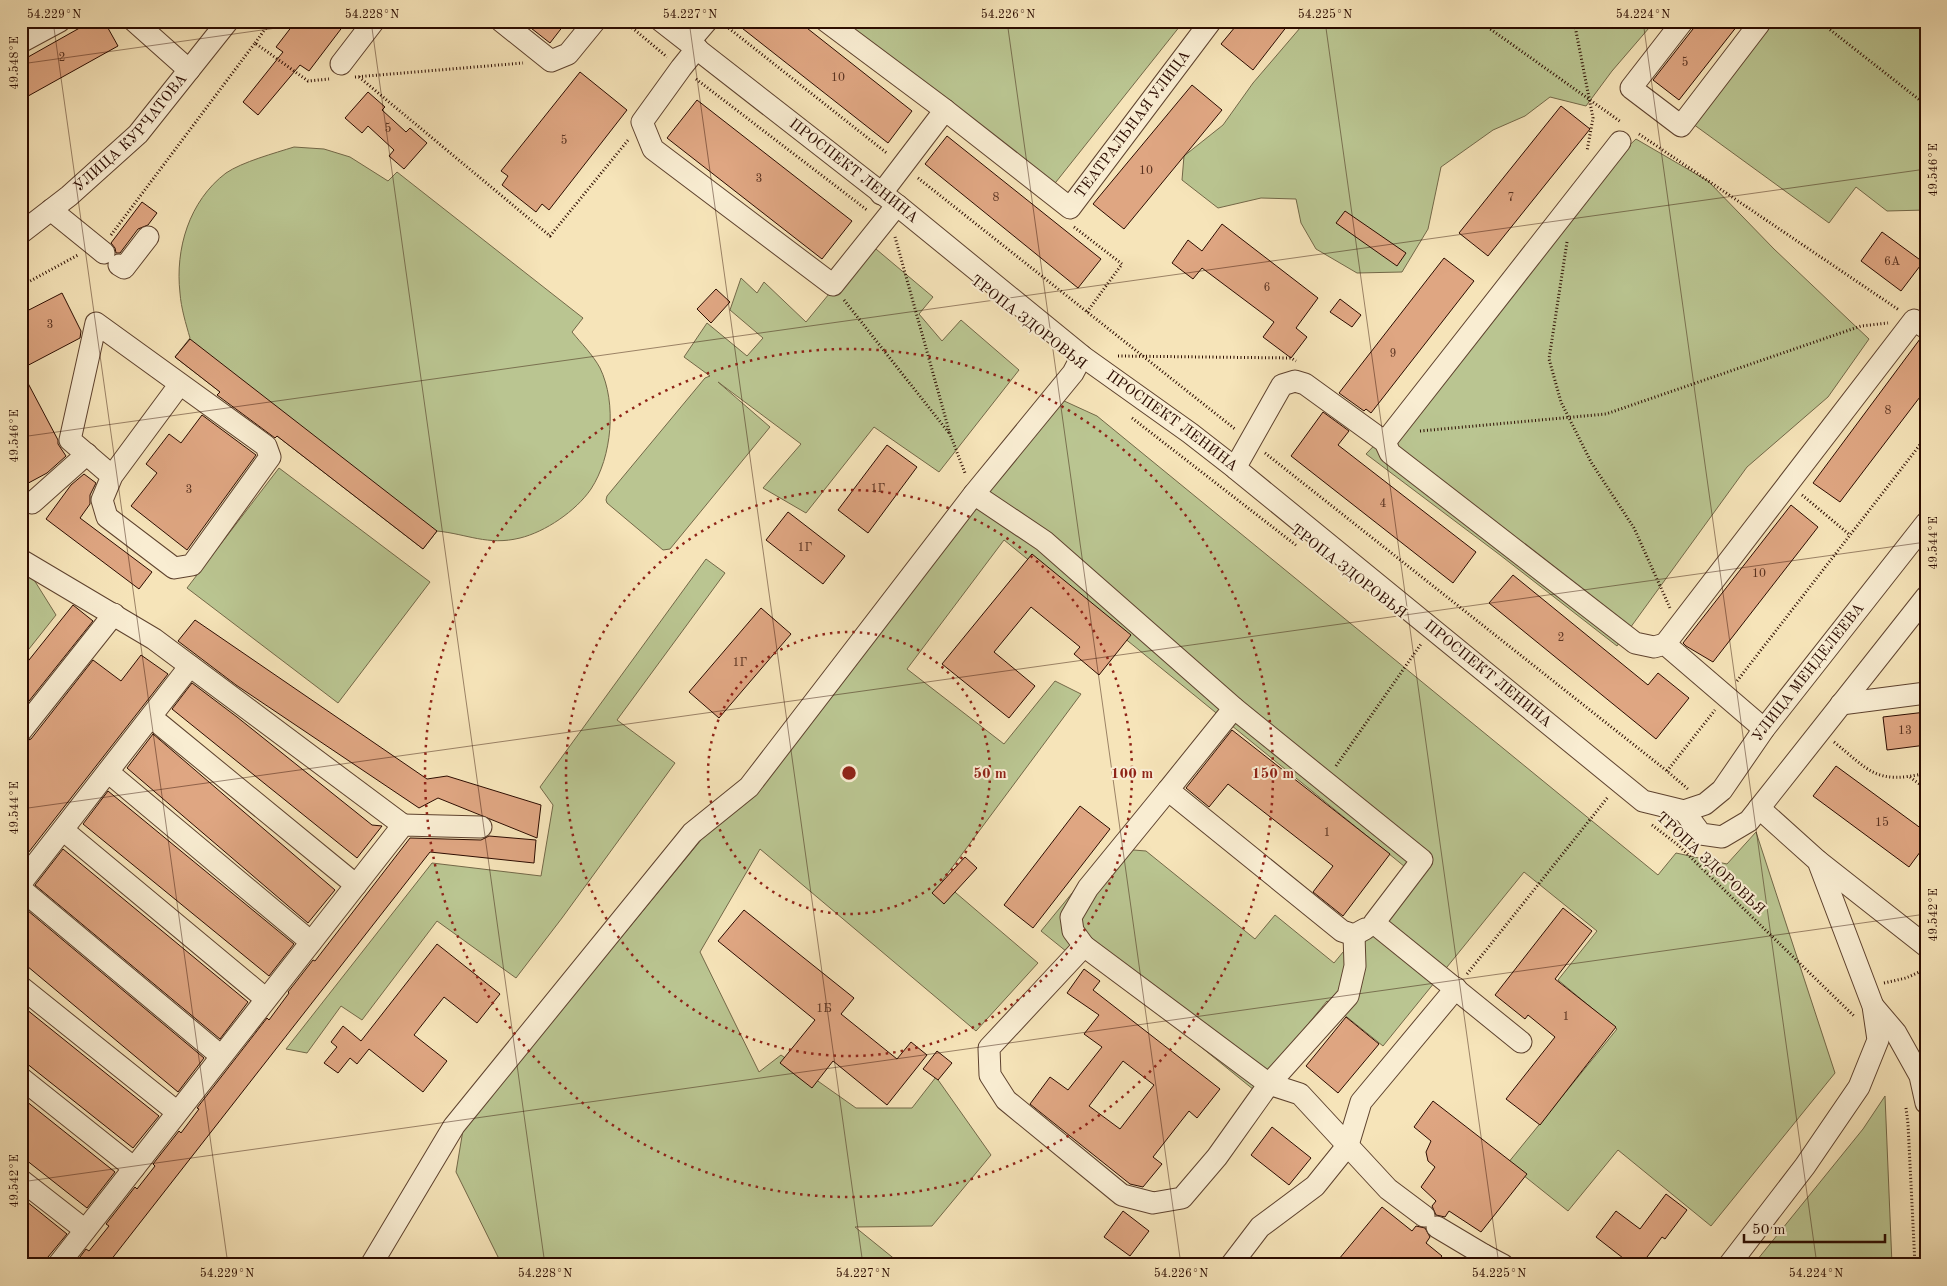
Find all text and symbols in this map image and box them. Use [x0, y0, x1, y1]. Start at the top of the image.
text: 54.229°N [27, 8, 81, 21]
text: 54.228°N [345, 8, 399, 21]
text: 54.227°N [663, 8, 717, 21]
text: 54.226°N [981, 8, 1035, 21]
text: 54.225°N [1298, 8, 1352, 21]
text: 54.224°N [1616, 8, 1670, 21]
text: 49.548°E [8, 36, 21, 90]
street label: ТЕАТРАЛЬНАЯ УЛИЦА [1073, 48, 1194, 201]
house number: 2 [59, 52, 65, 64]
house number: 5 [1682, 56, 1689, 69]
street label: УЛИЦА КУРЧАТОВА [71, 71, 190, 195]
house number: 10 [831, 72, 845, 84]
street label: ПРОСПЕКТ ЛЕНИНА [786, 116, 921, 227]
house number: 5 [385, 122, 392, 135]
house number: 5 [561, 134, 568, 147]
text: 49.546°E [1927, 143, 1940, 197]
house number: 10 [1139, 165, 1153, 177]
house number: 3 [756, 173, 762, 185]
house number: 8 [993, 192, 1000, 204]
house number: 7 [1508, 192, 1514, 204]
house number: 6А [1884, 256, 1900, 268]
street label: ТРОПА ЗДОРОВЬЯ [967, 273, 1089, 373]
house number: 6 [1264, 282, 1271, 294]
house number: 3 [47, 319, 53, 331]
house number: 9 [1390, 348, 1396, 360]
street label: ПРОСПЕКТ ЛЕНИНА [1103, 368, 1241, 475]
house number: 8 [1885, 405, 1892, 417]
text: 49.546°E [8, 409, 21, 463]
house number: 1Г [871, 483, 886, 495]
house number: 3 [186, 484, 192, 496]
house number: 4 [1380, 498, 1387, 510]
text: 49.544°E [1927, 516, 1940, 570]
street label: ТРОПА ЗДОРОВЬЯ [1287, 522, 1409, 622]
house number: 1Г [798, 542, 813, 554]
house number: 10 [1752, 568, 1766, 580]
street label: УЛИЦА МЕНДЕЛЕЕВА [1750, 600, 1867, 745]
street label: ПРОСПЕКТ ЛЕНИНА [1421, 618, 1555, 731]
house number: 2 [1558, 632, 1564, 644]
house number: 1Г [733, 657, 748, 669]
house number: 13 [1898, 725, 1912, 737]
centre of rings [840, 764, 858, 782]
text: 50 m [973, 767, 1007, 782]
text: 100 m [1111, 767, 1153, 782]
text: 150 m [1252, 767, 1294, 782]
text: 49.544°E [8, 781, 21, 835]
street label: ТРОПА ЗДОРОВЬЯ [1653, 810, 1767, 918]
house number: 15 [1875, 816, 1889, 829]
house number: 1 [1324, 827, 1330, 839]
text: 49.542°E [1927, 888, 1940, 942]
house number: 1Б [816, 1003, 832, 1015]
house number: 1 [1563, 1011, 1569, 1023]
text: 49.542°E [8, 1154, 21, 1208]
scale bar [1744, 1211, 1886, 1243]
text: 50 m [1752, 1223, 1786, 1238]
text: 54.229°N [200, 1267, 254, 1280]
text: 54.228°N [518, 1267, 572, 1280]
text: 54.227°N [836, 1267, 890, 1280]
text: 54.226°N [1154, 1267, 1208, 1280]
text: 54.225°N [1472, 1267, 1526, 1280]
text: 54.224°N [1789, 1267, 1843, 1280]

